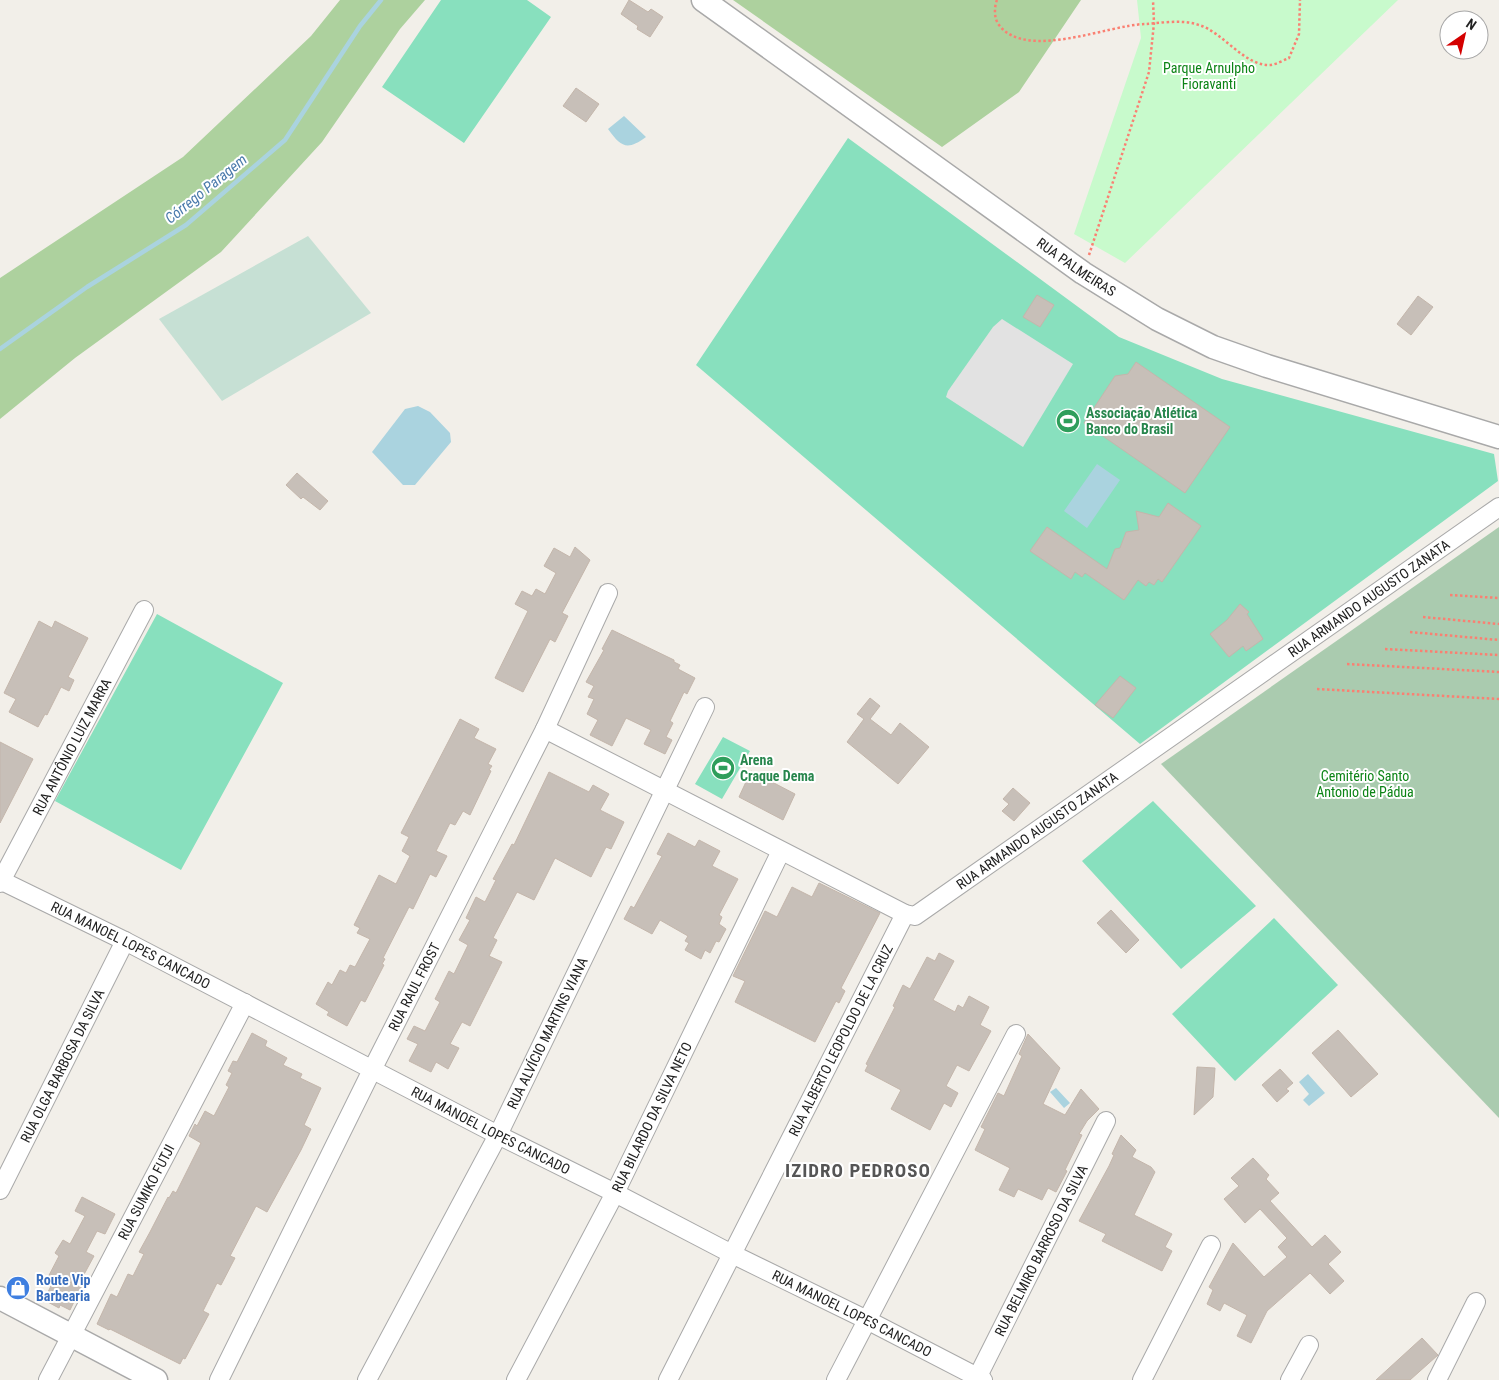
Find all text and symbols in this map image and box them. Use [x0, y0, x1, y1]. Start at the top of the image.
north arrow [1439, 10, 1489, 60]
text: N [1463, 15, 1479, 33]
park label: Parque Arnulpho Fioravanti [1163, 60, 1255, 92]
water label: Córrego Paragem [161, 151, 251, 227]
street label: RUA PALMEIRAS [1034, 235, 1119, 299]
place label: Associação Atlética Banco do Brasil [1086, 405, 1198, 437]
sports icon: Associação Atlética Banco do Brasil [1055, 408, 1081, 434]
street label: RUA ARMANDO AUGUSTO ZANATA [1285, 536, 1453, 660]
street label: RUA ANTÔNIO LUIZ MARRA [29, 676, 114, 818]
place label: Arena Craque Dema [740, 752, 815, 784]
sports icon: Arena Craque Dema [710, 755, 736, 781]
street label: RUA ARMANDO AUGUSTO ZANATA [953, 768, 1121, 893]
park label: Cemitério Santo Antonio de Pádua [1316, 768, 1414, 800]
street label: RUA MANOEL LOPES CANCADO [49, 898, 213, 992]
street label: RUA RAUL FROST [385, 940, 443, 1034]
street label: RUA ALBERTO LEOPOLDO DE LA CRUZ [785, 942, 896, 1139]
street label: RUA ALVÍCIO MARTINS VIANA [504, 955, 591, 1112]
street label: RUA OLGA BARBOSA DA SILVA [17, 987, 107, 1145]
street label: RUA BILARDO DA SILVA NETO [609, 1039, 695, 1195]
street label: RUA MANOEL LOPES CANCADO [409, 1083, 573, 1178]
street label: RUA SUMIKO FUTJI [115, 1142, 178, 1242]
district label: IZIDRO PEDROSO [785, 1159, 931, 1182]
street label: RUA BELMIRO BARROSO DA SILVA [991, 1162, 1091, 1339]
street label: RUA MANOEL LOPES CANCADO [770, 1267, 934, 1360]
place label: Route Vip Barbearia [36, 1272, 90, 1304]
shop icon: Route Vip Barbearia [5, 1275, 31, 1301]

